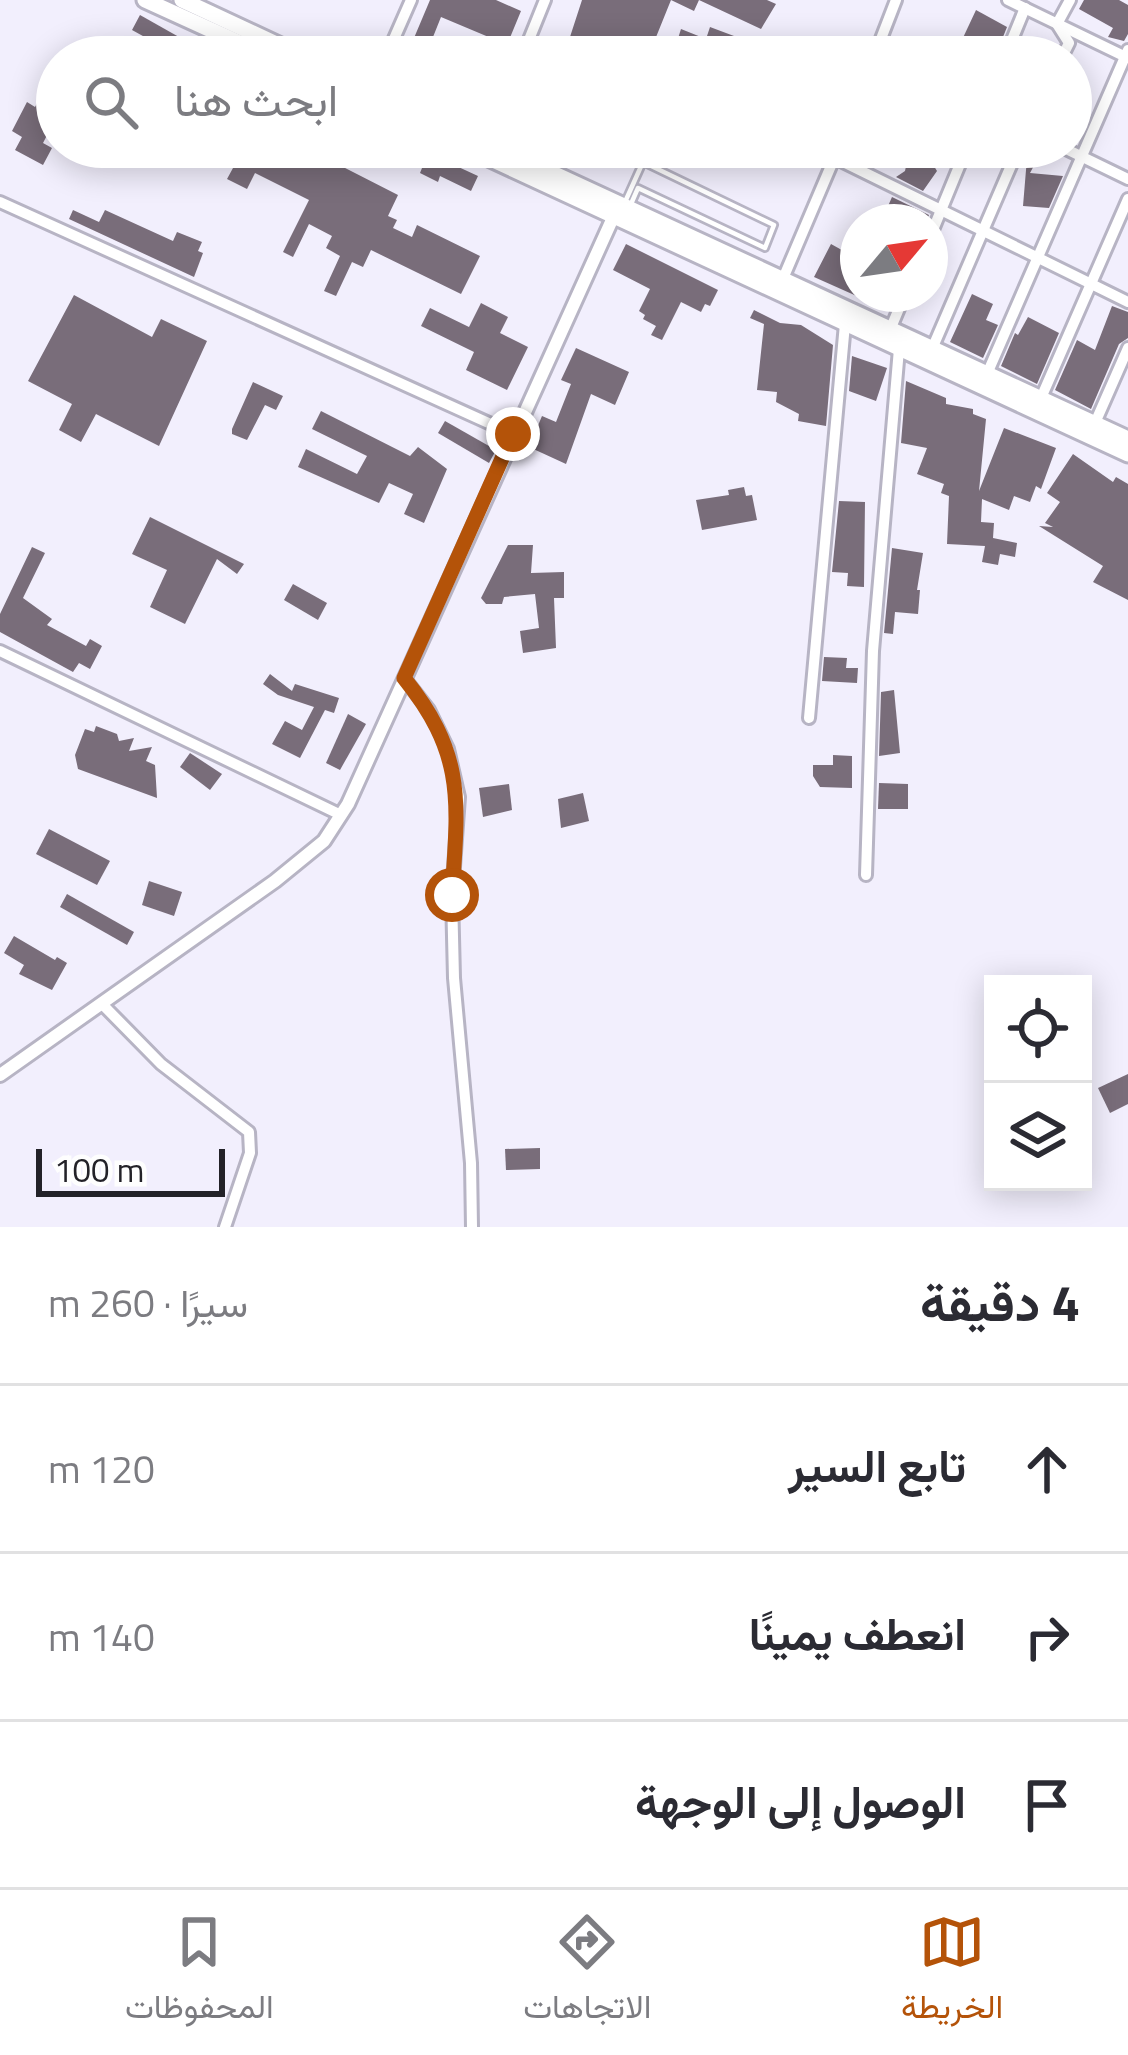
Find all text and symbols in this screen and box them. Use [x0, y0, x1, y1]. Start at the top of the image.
search box [36, 36, 1092, 168]
text: ابحث هنا [174, 65, 338, 133]
icon: search [78, 69, 144, 135]
north arrow [840, 204, 948, 312]
route end [486, 407, 540, 461]
route start [425, 868, 479, 922]
map controls [984, 975, 1092, 1191]
button: locate [984, 975, 1092, 1083]
button: layers [984, 1083, 1092, 1191]
scale bar [36, 1143, 225, 1196]
text: 100 m [54, 1145, 144, 1195]
text: 4 دقيقة [920, 1263, 1080, 1341]
text: سيرًا · 260 m [48, 1273, 248, 1332]
text: تابع السير [788, 1431, 966, 1499]
icon: ahead [1014, 1436, 1080, 1502]
text: 120 m [48, 1439, 155, 1498]
text: انعطف يمينًا [749, 1599, 966, 1667]
icon: right [1014, 1604, 1080, 1670]
text: 140 m [48, 1607, 155, 1666]
text: الوصول إلى الوجهة [635, 1767, 966, 1835]
icon: arrive [1014, 1772, 1080, 1838]
tab: المحفوظات [125, 1909, 274, 2036]
tab: الاتجاهات [523, 1909, 651, 2036]
tab: الخريطة [901, 1909, 1003, 2036]

